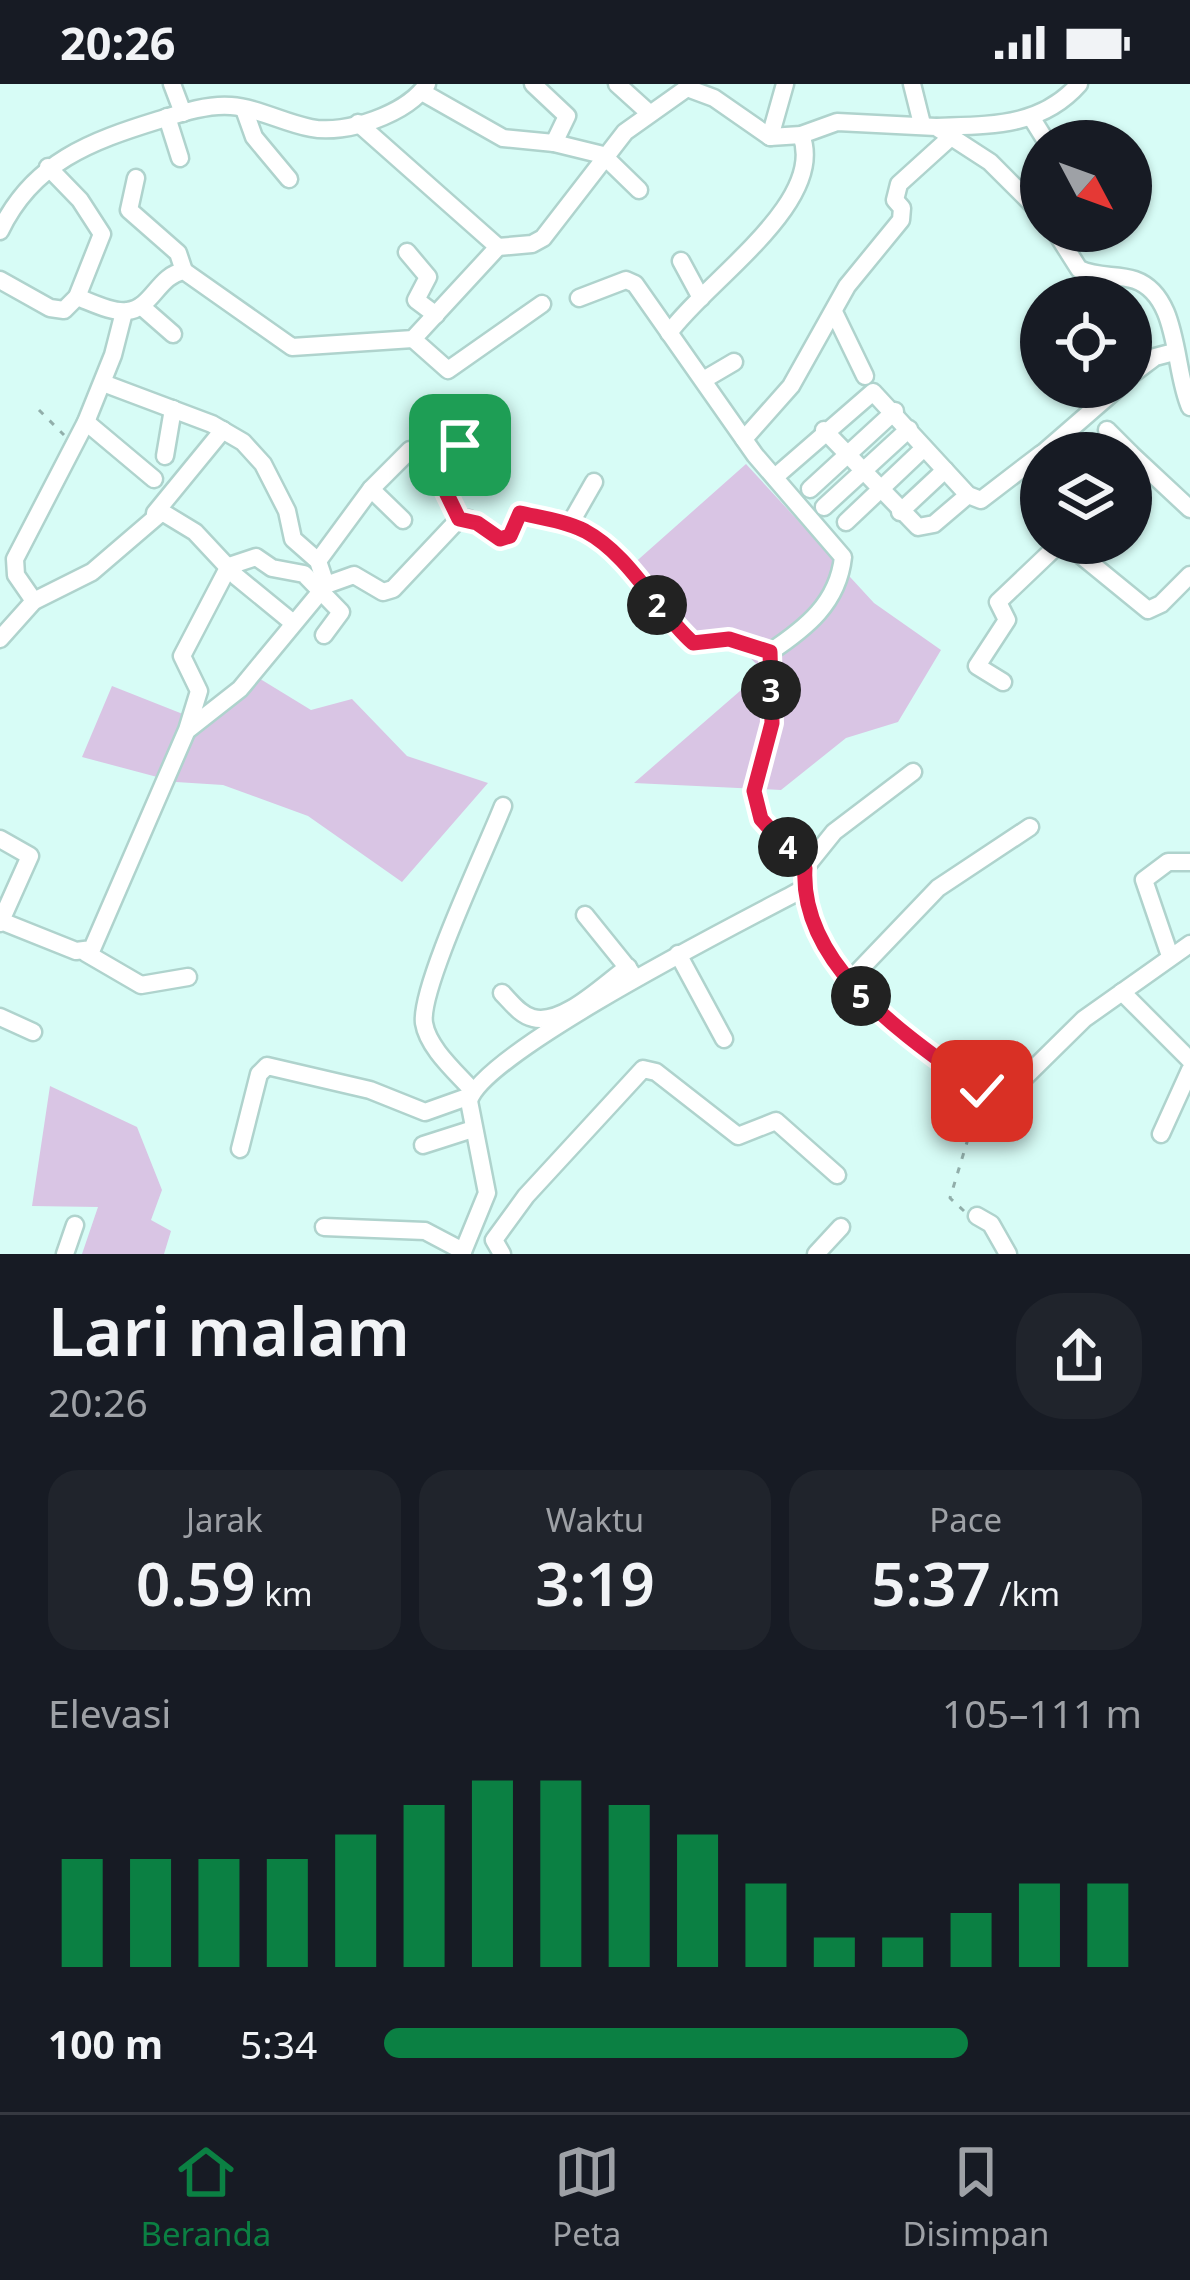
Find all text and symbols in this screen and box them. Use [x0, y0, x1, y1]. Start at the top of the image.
text: 20:26 [60, 12, 176, 73]
north arrow [1020, 120, 1152, 252]
map controls [1020, 120, 1152, 564]
button: locate [1020, 276, 1152, 408]
pin [409, 394, 511, 496]
icon: arrive [427, 412, 493, 478]
button: layers [1020, 432, 1152, 564]
pin: 2 [627, 575, 687, 635]
text: 2 [648, 582, 666, 627]
pin: 3 [741, 660, 801, 720]
text: 3 [762, 667, 780, 712]
pin: 4 [758, 817, 818, 877]
text: 4 [779, 824, 797, 869]
pin: 5 [831, 966, 891, 1026]
text: 5 [852, 973, 870, 1018]
pin [931, 1040, 1033, 1142]
icon: check [949, 1058, 1015, 1124]
text: Lari malam [48, 1285, 410, 1375]
button: share [1016, 1293, 1142, 1419]
text: 20:26 [48, 1375, 148, 1428]
text: Jarak [186, 1497, 263, 1542]
text: Waktu [546, 1497, 644, 1542]
text: Pace [929, 1497, 1002, 1542]
text: 0.59 [136, 1542, 256, 1624]
text: 3:19 [535, 1542, 655, 1624]
text: 5:37 [871, 1542, 991, 1624]
text: km [256, 1571, 313, 1616]
text: /km [991, 1571, 1060, 1616]
text: Elevasi [48, 1686, 171, 1739]
text: 105–111 m [942, 1686, 1142, 1739]
text: 100 m [48, 2017, 163, 2070]
text: 5:34 [240, 2017, 317, 2070]
tab: Beranda [141, 2139, 271, 2256]
tab: Peta [552, 2139, 621, 2256]
tab: Disimpan [902, 2139, 1049, 2256]

